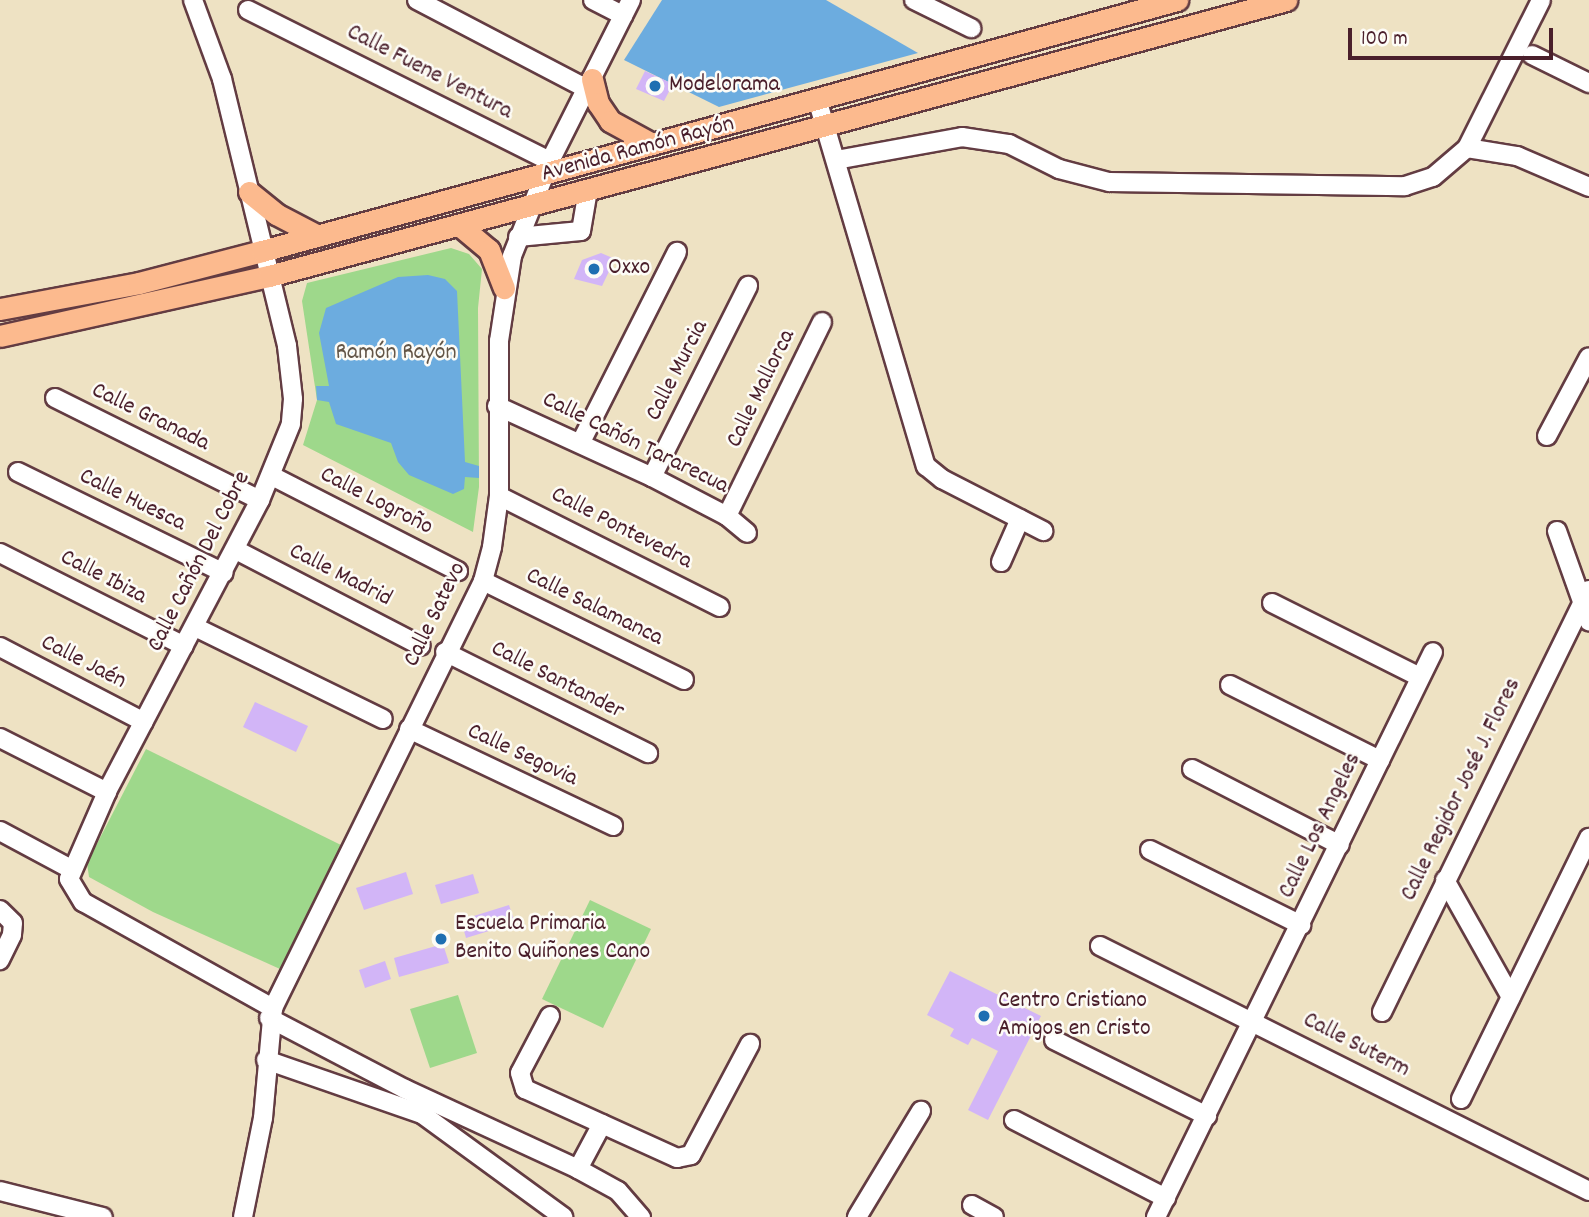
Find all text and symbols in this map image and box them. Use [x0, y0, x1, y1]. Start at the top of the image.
scale bar [1351, 14, 1556, 58]
street label: Calle Fuene Ventura [341, 19, 517, 127]
text: 100 m [1361, 25, 1408, 55]
place label: Modelorama [669, 72, 780, 100]
marker: Modelorama [647, 78, 663, 94]
street label: Avenida Ramón Rayón [539, 110, 737, 190]
place label: Oxxo [608, 255, 650, 283]
marker: Oxxo [586, 261, 602, 277]
street label: Calle Murcia [640, 316, 716, 426]
street label: Calle Mallorca [721, 325, 803, 453]
park label: Ramón Rayón [335, 340, 457, 368]
street label: Calle Granada [86, 377, 214, 459]
street label: Calle Cañón Tararecua [537, 386, 733, 502]
street label: Calle Logroño [315, 461, 437, 543]
street label: Calle Huesca [74, 463, 190, 539]
street label: Calle Cañón Del Cobre [142, 467, 258, 657]
street label: Calle Pontevedra [546, 481, 696, 577]
street label: Calle Madrid [284, 538, 396, 614]
street label: Calle Ibiza [55, 544, 151, 612]
street label: Calle Satevo [398, 558, 474, 672]
street label: Calle Salamanca [521, 562, 667, 654]
street label: Calle Jaén [35, 629, 131, 697]
street label: Calle Santander [486, 635, 628, 727]
street label: Calle Regidor José J. Flores [1396, 674, 1528, 906]
street label: Calle Segovia [462, 718, 582, 794]
street label: Calle Los Angeles [1273, 749, 1369, 903]
place label: Escuela Primaria Benito Quiñones Cano [455, 911, 650, 967]
marker: Escuela Primaria Benito Quiñones Cano [433, 931, 449, 947]
place label: Centro Cristiano Amigos en Cristo [998, 988, 1151, 1044]
street label: Calle Suterm [1298, 1007, 1414, 1085]
marker: Centro Cristiano Amigos en Cristo [976, 1008, 992, 1024]

